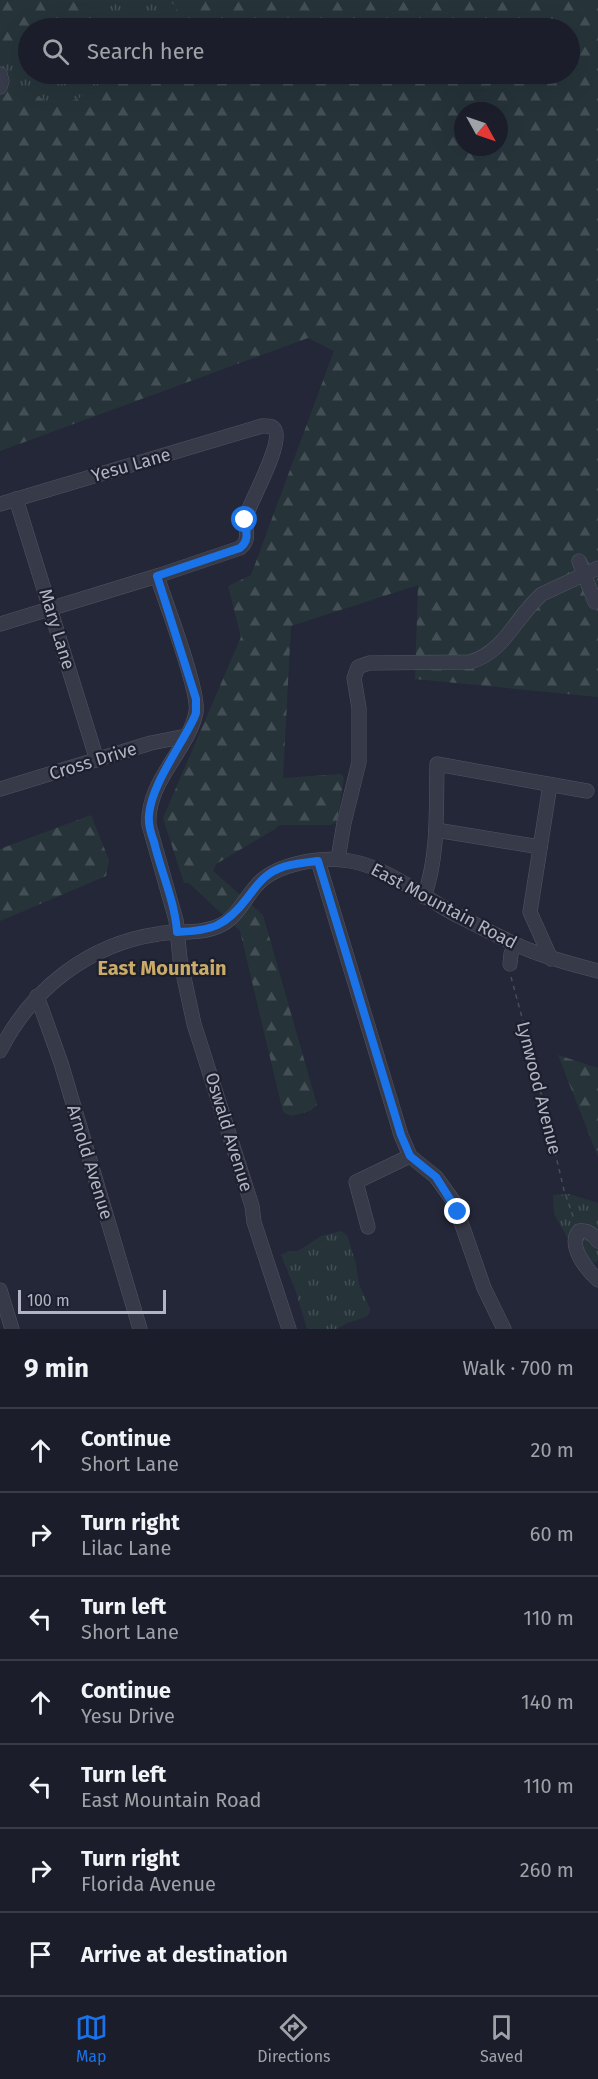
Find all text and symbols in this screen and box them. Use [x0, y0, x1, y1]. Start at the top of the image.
search box [18, 18, 580, 84]
icon: search [39, 35, 72, 68]
text: Search here [87, 38, 205, 65]
north arrow [454, 102, 508, 156]
street label: Yesu Lane [89, 443, 173, 487]
route start [231, 506, 257, 532]
street label: Mary Lane [34, 586, 80, 672]
street label: Cross Drive [47, 737, 139, 785]
street label: East Mountain Road [367, 858, 521, 954]
district label: East Mountain [97, 956, 227, 980]
street label: Lynwood Avenue [512, 1019, 566, 1157]
street label: Oswald Avenue [200, 1070, 258, 1194]
street label: Arnold Avenue [62, 1102, 118, 1222]
route end [444, 1198, 470, 1224]
scale bar [18, 1287, 166, 1314]
text: 100 m [27, 1291, 70, 1310]
text: 9 min [24, 1353, 89, 1384]
text: Walk · 700 m [463, 1356, 574, 1380]
text: Continue [81, 1425, 171, 1452]
icon: ahead [24, 1434, 57, 1467]
text: 20 m [531, 1438, 574, 1462]
text: Short Lane [81, 1452, 179, 1476]
text: Turn right [81, 1509, 180, 1536]
icon: right [24, 1518, 57, 1551]
text: 60 m [530, 1522, 574, 1546]
text: Lilac Lane [81, 1536, 171, 1560]
text: Turn left [81, 1593, 166, 1620]
icon: left [24, 1602, 57, 1635]
text: 110 m [523, 1606, 574, 1630]
text: Short Lane [81, 1620, 179, 1644]
text: Continue [81, 1677, 171, 1704]
icon: ahead [24, 1686, 57, 1719]
text: 140 m [521, 1690, 574, 1714]
text: Yesu Drive [81, 1704, 175, 1728]
text: Turn left [81, 1761, 166, 1788]
icon: left [24, 1770, 57, 1803]
text: 110 m [523, 1774, 574, 1798]
text: East Mountain Road [81, 1788, 261, 1812]
text: Turn right [81, 1845, 180, 1872]
icon: right [24, 1854, 57, 1887]
text: 260 m [520, 1858, 574, 1882]
text: Florida Avenue [81, 1872, 216, 1896]
icon: arrive [24, 1938, 57, 1971]
text: Arrive at destination [81, 1941, 288, 1968]
tab: Map [75, 2011, 108, 2066]
tab: Directions [257, 2011, 331, 2066]
tab: Saved [480, 2011, 523, 2066]

